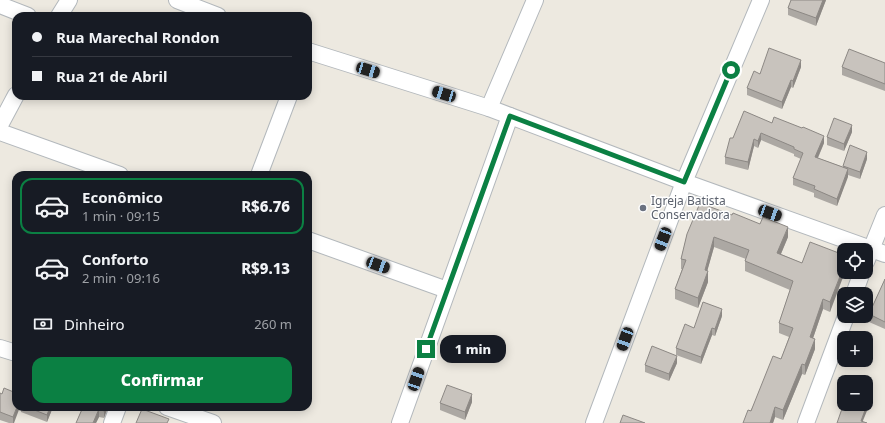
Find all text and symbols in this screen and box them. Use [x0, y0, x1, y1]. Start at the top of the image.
text: Rua Marechal Rondon [56, 27, 219, 47]
car [355, 61, 381, 79]
route start [722, 61, 740, 79]
text: Rua 21 de Abril [56, 66, 167, 86]
car [431, 85, 457, 103]
text: Econômico [82, 187, 163, 207]
icon: car [34, 188, 70, 224]
place label: Igreja Batista Conservadora [651, 192, 730, 223]
text: R$6.76 [241, 196, 290, 216]
marker: Igreja Batista Conservadora [638, 203, 648, 213]
car [757, 203, 783, 223]
text: 1 min · 09:15 [82, 207, 160, 225]
car [653, 226, 673, 252]
map controls [837, 243, 873, 411]
button: locate [837, 243, 873, 279]
text: Conforto [82, 249, 149, 269]
icon: car [34, 250, 70, 286]
car [365, 255, 391, 275]
text: R$9.13 [241, 258, 290, 278]
text: 2 min · 09:16 [82, 269, 160, 287]
button: layers [837, 287, 873, 323]
icon: cash [32, 313, 54, 335]
text: Dinheiro [64, 314, 125, 334]
text: 260 m [254, 315, 292, 333]
car [615, 326, 635, 352]
button: + [837, 331, 873, 367]
callout: 1 min [440, 335, 506, 363]
route end [417, 340, 435, 358]
text: 1 min [455, 340, 491, 358]
button: Confirmar [32, 357, 292, 403]
car [406, 366, 426, 392]
button: − [837, 375, 873, 411]

